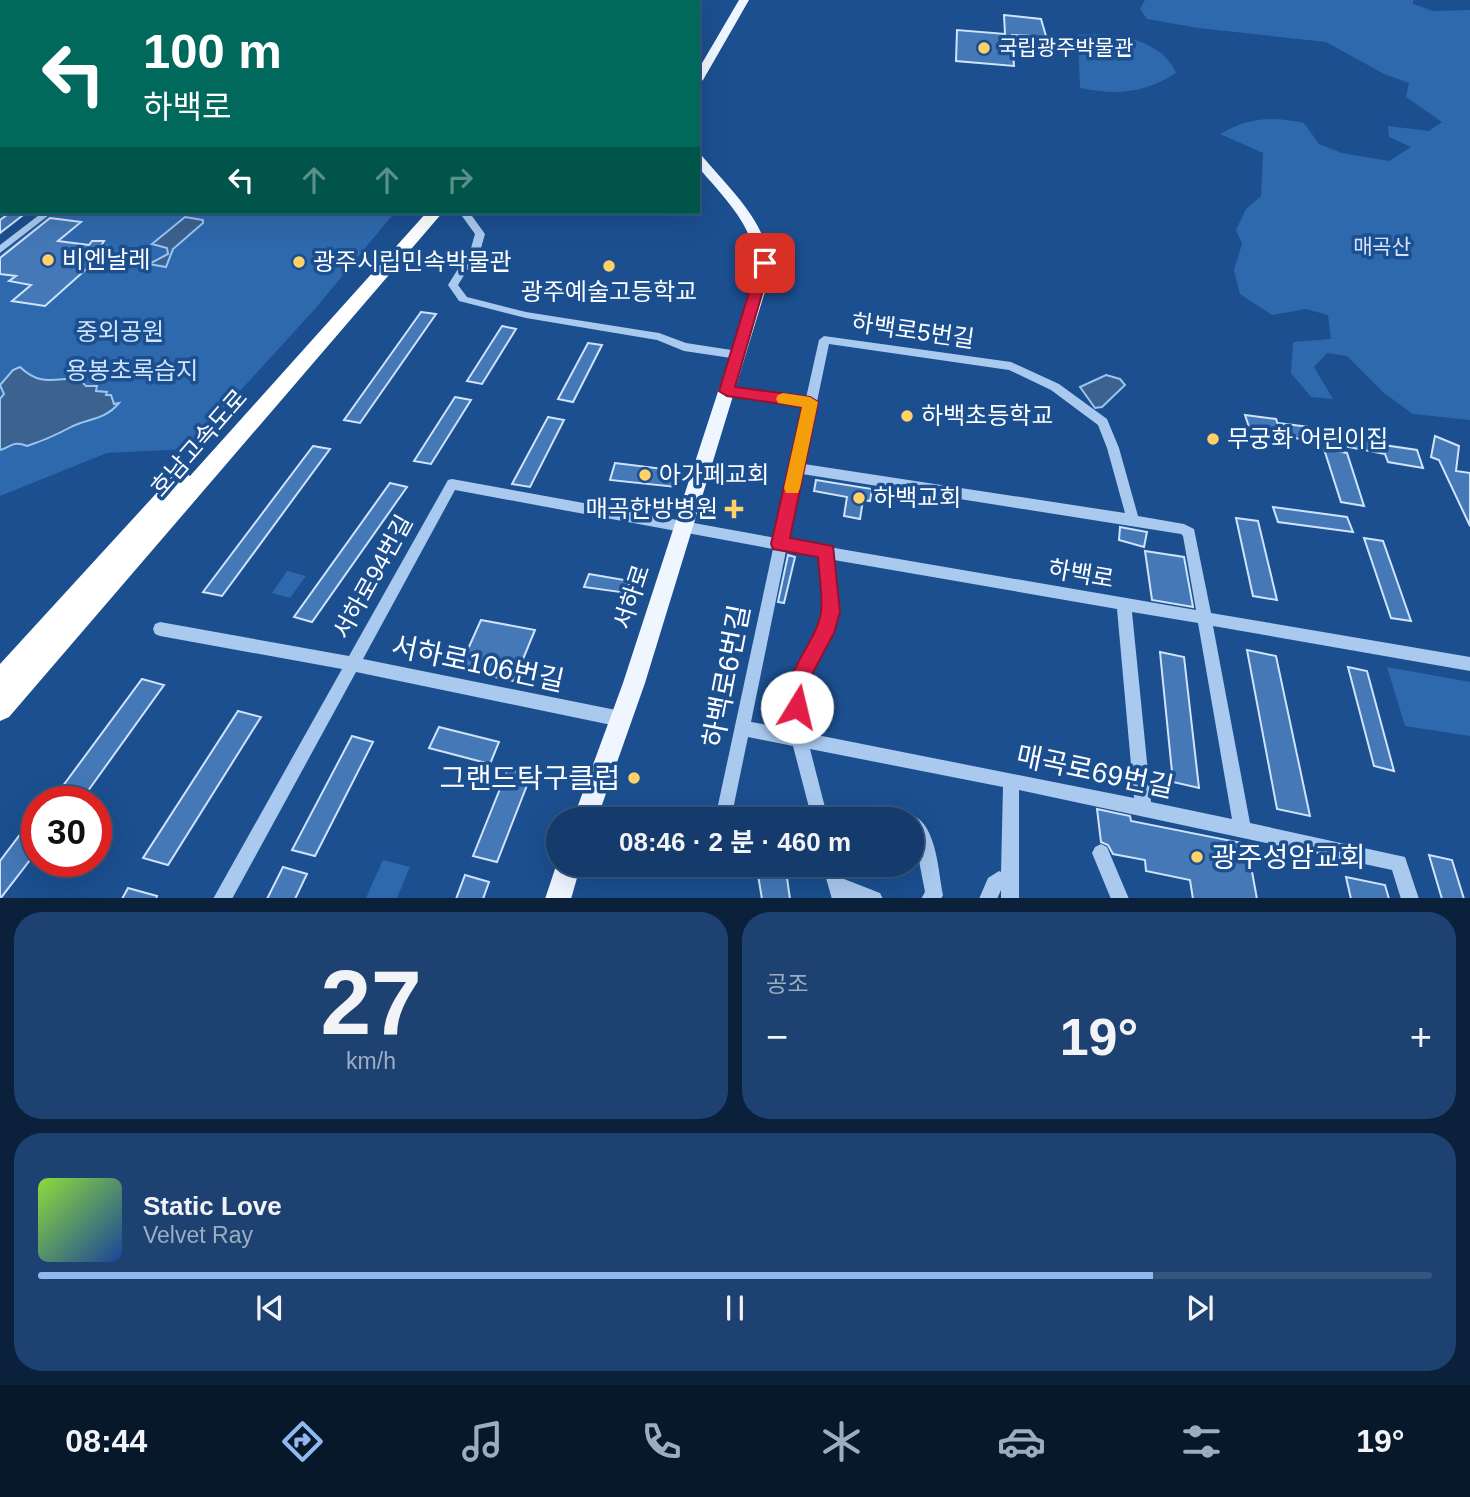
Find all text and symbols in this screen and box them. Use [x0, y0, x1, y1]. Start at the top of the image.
text: 100 m [143, 24, 282, 78]
icon: left [28, 28, 119, 119]
place label: 국립광주박물관 [998, 36, 1133, 59]
marker: 국립광주박물관 [976, 40, 992, 56]
text: 하백로 [143, 89, 231, 125]
icon: left [222, 161, 260, 199]
icon: ahead [295, 161, 333, 199]
icon: ahead [368, 161, 406, 199]
icon: right [441, 161, 479, 199]
pin [735, 233, 795, 293]
park label: 매곡산 [1353, 235, 1411, 258]
icon: arrive [746, 244, 784, 282]
place label: 비엔날레 [62, 246, 150, 273]
place label: 광주시립민속박물관 [313, 248, 512, 275]
marker: 비엔날레 [40, 252, 56, 268]
marker: 광주시립민속박물관 [291, 254, 307, 270]
marker: 광주예술고등학교 [601, 258, 617, 274]
place label: 광주예술고등학교 [521, 278, 697, 305]
street label: 하백로5번길 [850, 309, 976, 352]
park label: 중외공원 [76, 318, 164, 345]
park label: 용봉초록습지 [66, 357, 198, 384]
street label: 호남고속도로 [145, 384, 252, 502]
place label: 하백초등학교 [921, 402, 1053, 429]
marker: 하백초등학교 [899, 408, 915, 424]
place label: 무궁화 어린이집 [1227, 425, 1388, 452]
marker: 무궁화 어린이집 [1205, 431, 1221, 447]
place label: 아가페교회 [659, 461, 769, 488]
marker: 아가페교회 [637, 467, 653, 483]
place label: 하백교회 [873, 484, 961, 511]
marker: 하백교회 [851, 490, 867, 506]
place label: 매곡한방병원 [586, 495, 718, 522]
marker: 매곡한방병원 [724, 499, 744, 519]
street label: 서하로94번길 [328, 510, 418, 643]
street label: 하백로 [1046, 554, 1116, 593]
street label: 서하로 [608, 561, 655, 633]
street label: 하백로6번길 [698, 602, 755, 750]
street label: 서하로106번길 [389, 630, 567, 697]
position arrow [760, 670, 834, 744]
street label: 매곡로69번길 [1013, 740, 1176, 803]
place label: 그랜드탁구클럽 [440, 763, 620, 794]
marker: 그랜드탁구클럽 [626, 770, 642, 786]
speed limit sign: 30 [21, 786, 112, 877]
text: 08:46 · 2 분 · 460 m [619, 827, 851, 857]
place label: 광주성암교회 [1211, 842, 1366, 873]
marker: 광주성암교회 [1189, 849, 1205, 865]
text: 27 [320, 952, 422, 1053]
text: 공조 [766, 971, 808, 997]
text: 19° [1060, 1008, 1138, 1066]
text: − [766, 1016, 788, 1058]
text: + [1410, 1016, 1432, 1058]
text: km/h [346, 1048, 396, 1074]
text: Static Love [143, 1191, 282, 1221]
text: Velvet Ray [143, 1222, 253, 1248]
icon: previous [251, 1289, 289, 1327]
icon: pause [716, 1289, 754, 1327]
icon: next [1181, 1289, 1219, 1327]
icon: directions [278, 1417, 327, 1466]
icon: music [458, 1417, 507, 1466]
icon: phone [637, 1417, 686, 1466]
icon: climate [817, 1417, 866, 1466]
icon: car [997, 1417, 1046, 1466]
icon: filters [1177, 1417, 1226, 1466]
text: 08:44 [65, 1423, 147, 1459]
text: 19° [1356, 1423, 1405, 1459]

